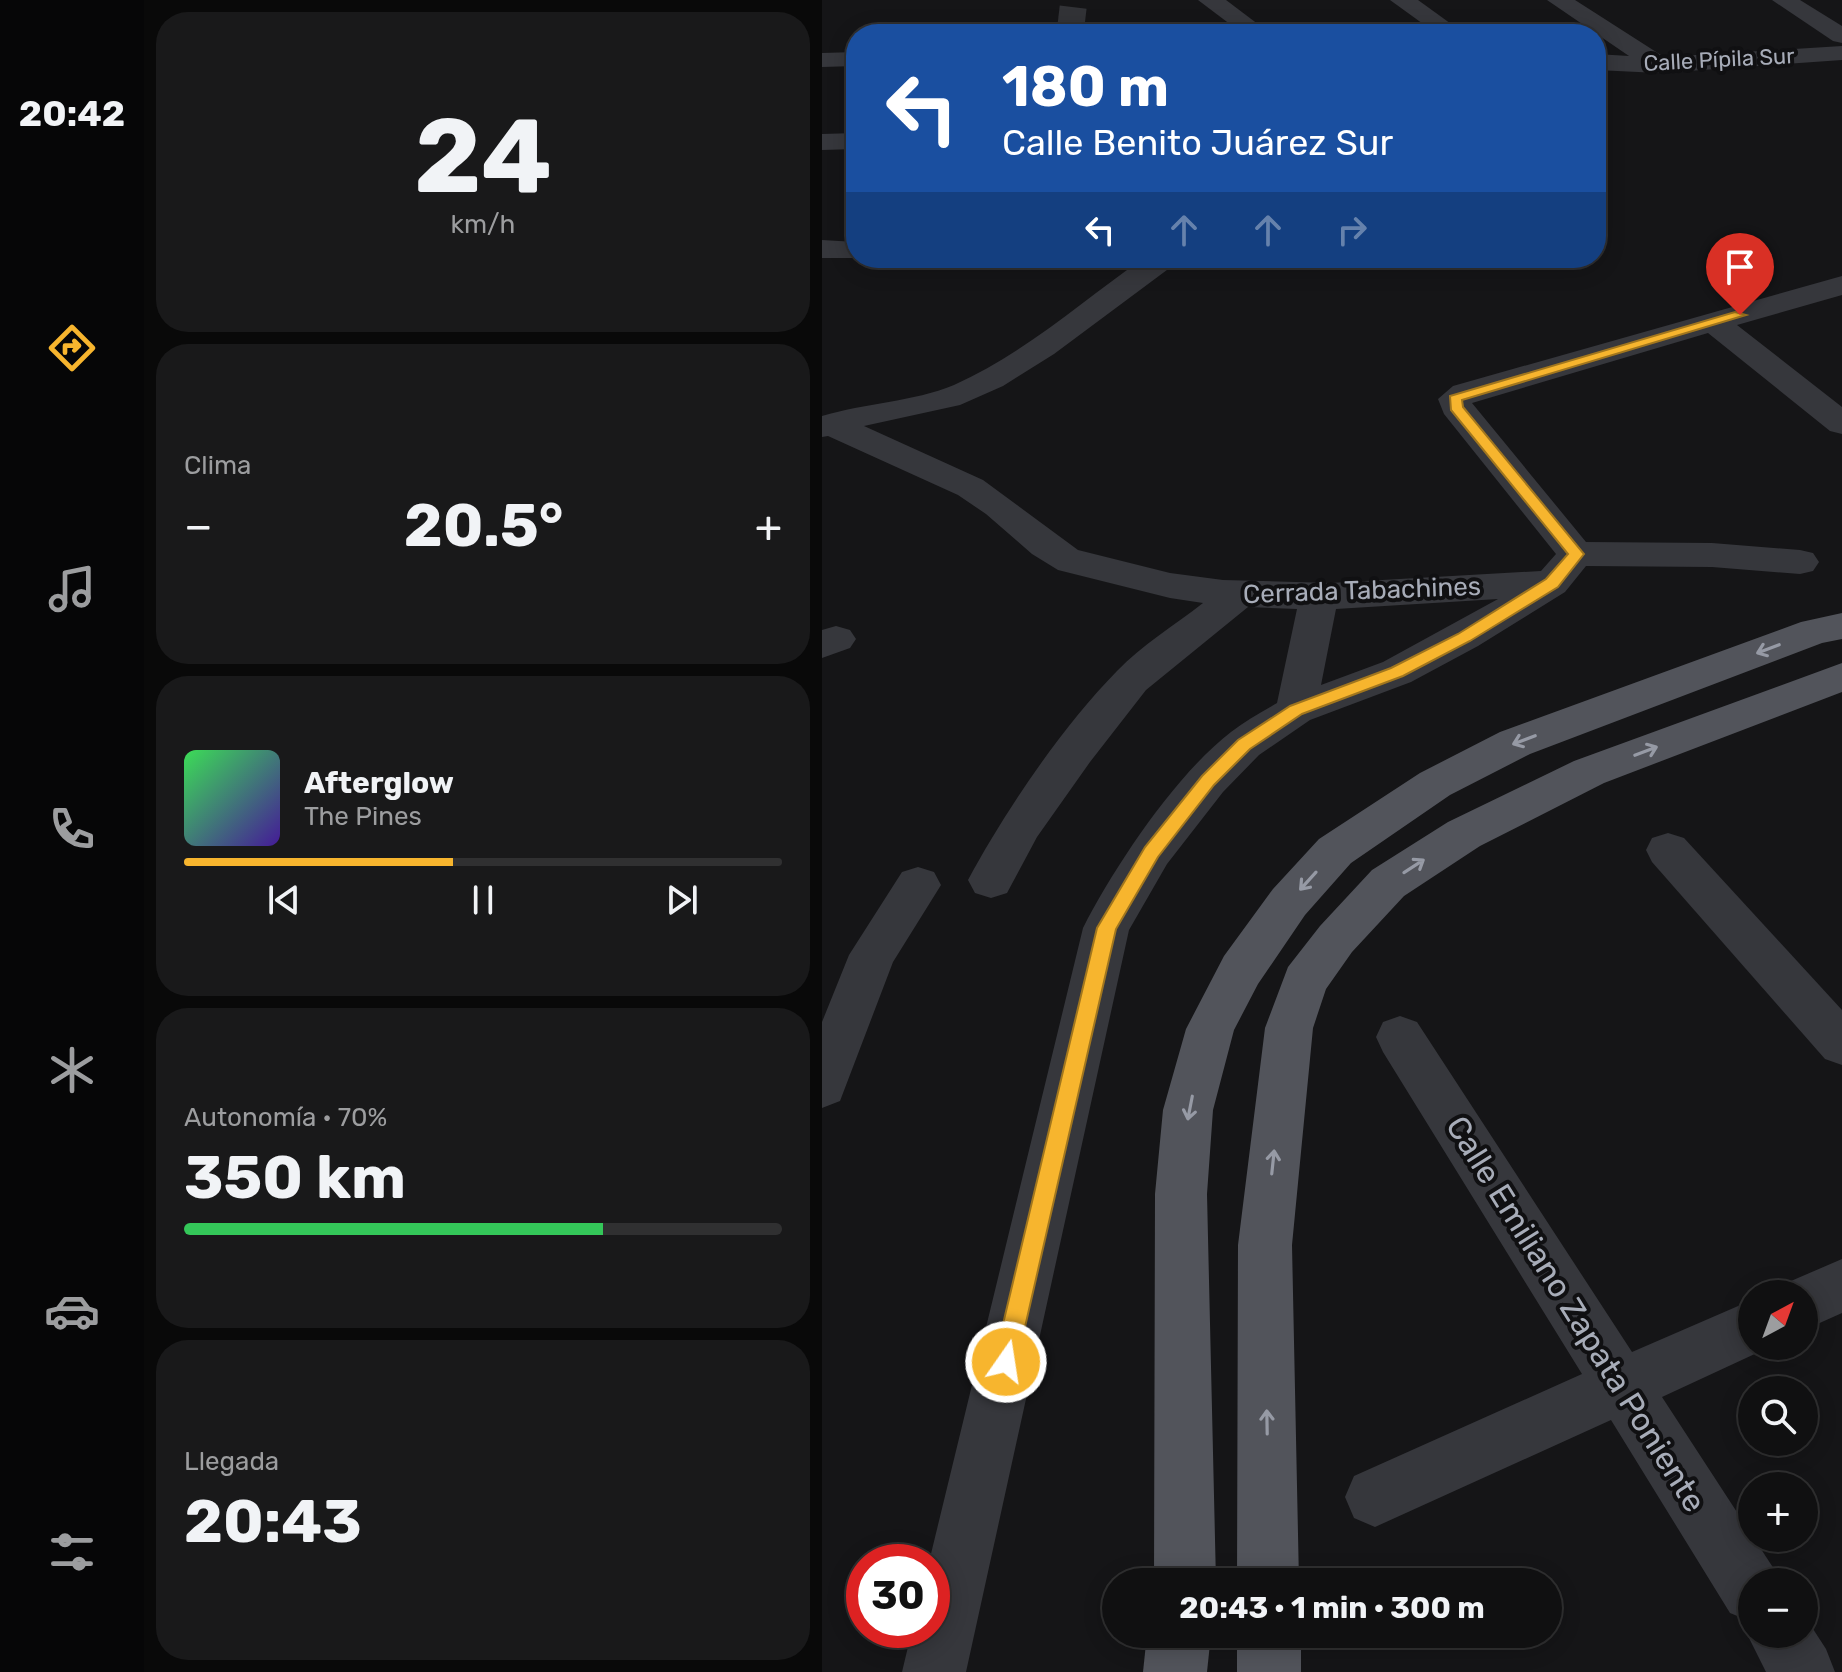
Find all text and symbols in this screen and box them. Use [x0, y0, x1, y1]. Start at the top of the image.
street label: Calle Pípila Sur [1643, 42, 1796, 77]
text: 180 m [1002, 54, 1169, 120]
icon: left [870, 56, 974, 160]
text: 20:42 [19, 92, 125, 135]
text: 24 [414, 95, 552, 218]
text: Calle Benito Juárez Sur [1002, 121, 1393, 164]
icon: left [1078, 208, 1122, 252]
icon: ahead [1162, 208, 1206, 252]
icon: ahead [1246, 208, 1290, 252]
icon: right [1330, 208, 1374, 252]
text: km/h [451, 209, 515, 240]
pin [1706, 233, 1774, 315]
icon: arrive [1718, 245, 1762, 289]
icon: directions [44, 320, 100, 376]
text: Clima [184, 450, 251, 481]
text: 20.5° [404, 490, 564, 561]
text: − [184, 500, 213, 552]
text: + [755, 500, 782, 552]
icon: music [44, 561, 100, 617]
street label: Cerrada Tabachines [1242, 571, 1482, 610]
one-way arrow [1756, 643, 1781, 657]
one-way arrow [1512, 734, 1537, 748]
one-way arrow [1633, 743, 1658, 757]
text: Afterglow [304, 765, 454, 801]
icon: phone [44, 801, 100, 857]
text: The Pines [304, 801, 422, 832]
one-way arrow [1402, 858, 1424, 875]
one-way arrow [1299, 870, 1317, 890]
icon: previous [262, 878, 306, 922]
icon: pause [461, 878, 505, 922]
icon: next [660, 878, 704, 922]
icon: climate [44, 1042, 100, 1098]
one-way arrow [1182, 1095, 1197, 1120]
text: Autonomía · 70% [184, 1102, 387, 1133]
street label: Calle Emiliano Zapata Poniente [1438, 1109, 1714, 1519]
text: 350 km [184, 1142, 406, 1213]
one-way arrow [1266, 1149, 1281, 1176]
north arrow [1738, 1280, 1818, 1360]
map controls [1738, 1280, 1818, 1648]
icon: car [44, 1283, 100, 1339]
position arrow [964, 1320, 1048, 1404]
button: search [1738, 1376, 1818, 1456]
one-way arrow [1259, 1409, 1275, 1436]
text: Llegada [184, 1446, 279, 1477]
button: + [1738, 1472, 1818, 1552]
text: 20:43 [184, 1486, 362, 1557]
icon: filters [44, 1524, 100, 1580]
speed limit sign: 30 [846, 1544, 950, 1648]
button: − [1738, 1568, 1818, 1648]
text: 20:43 · 1 min · 300 m [1179, 1590, 1485, 1626]

